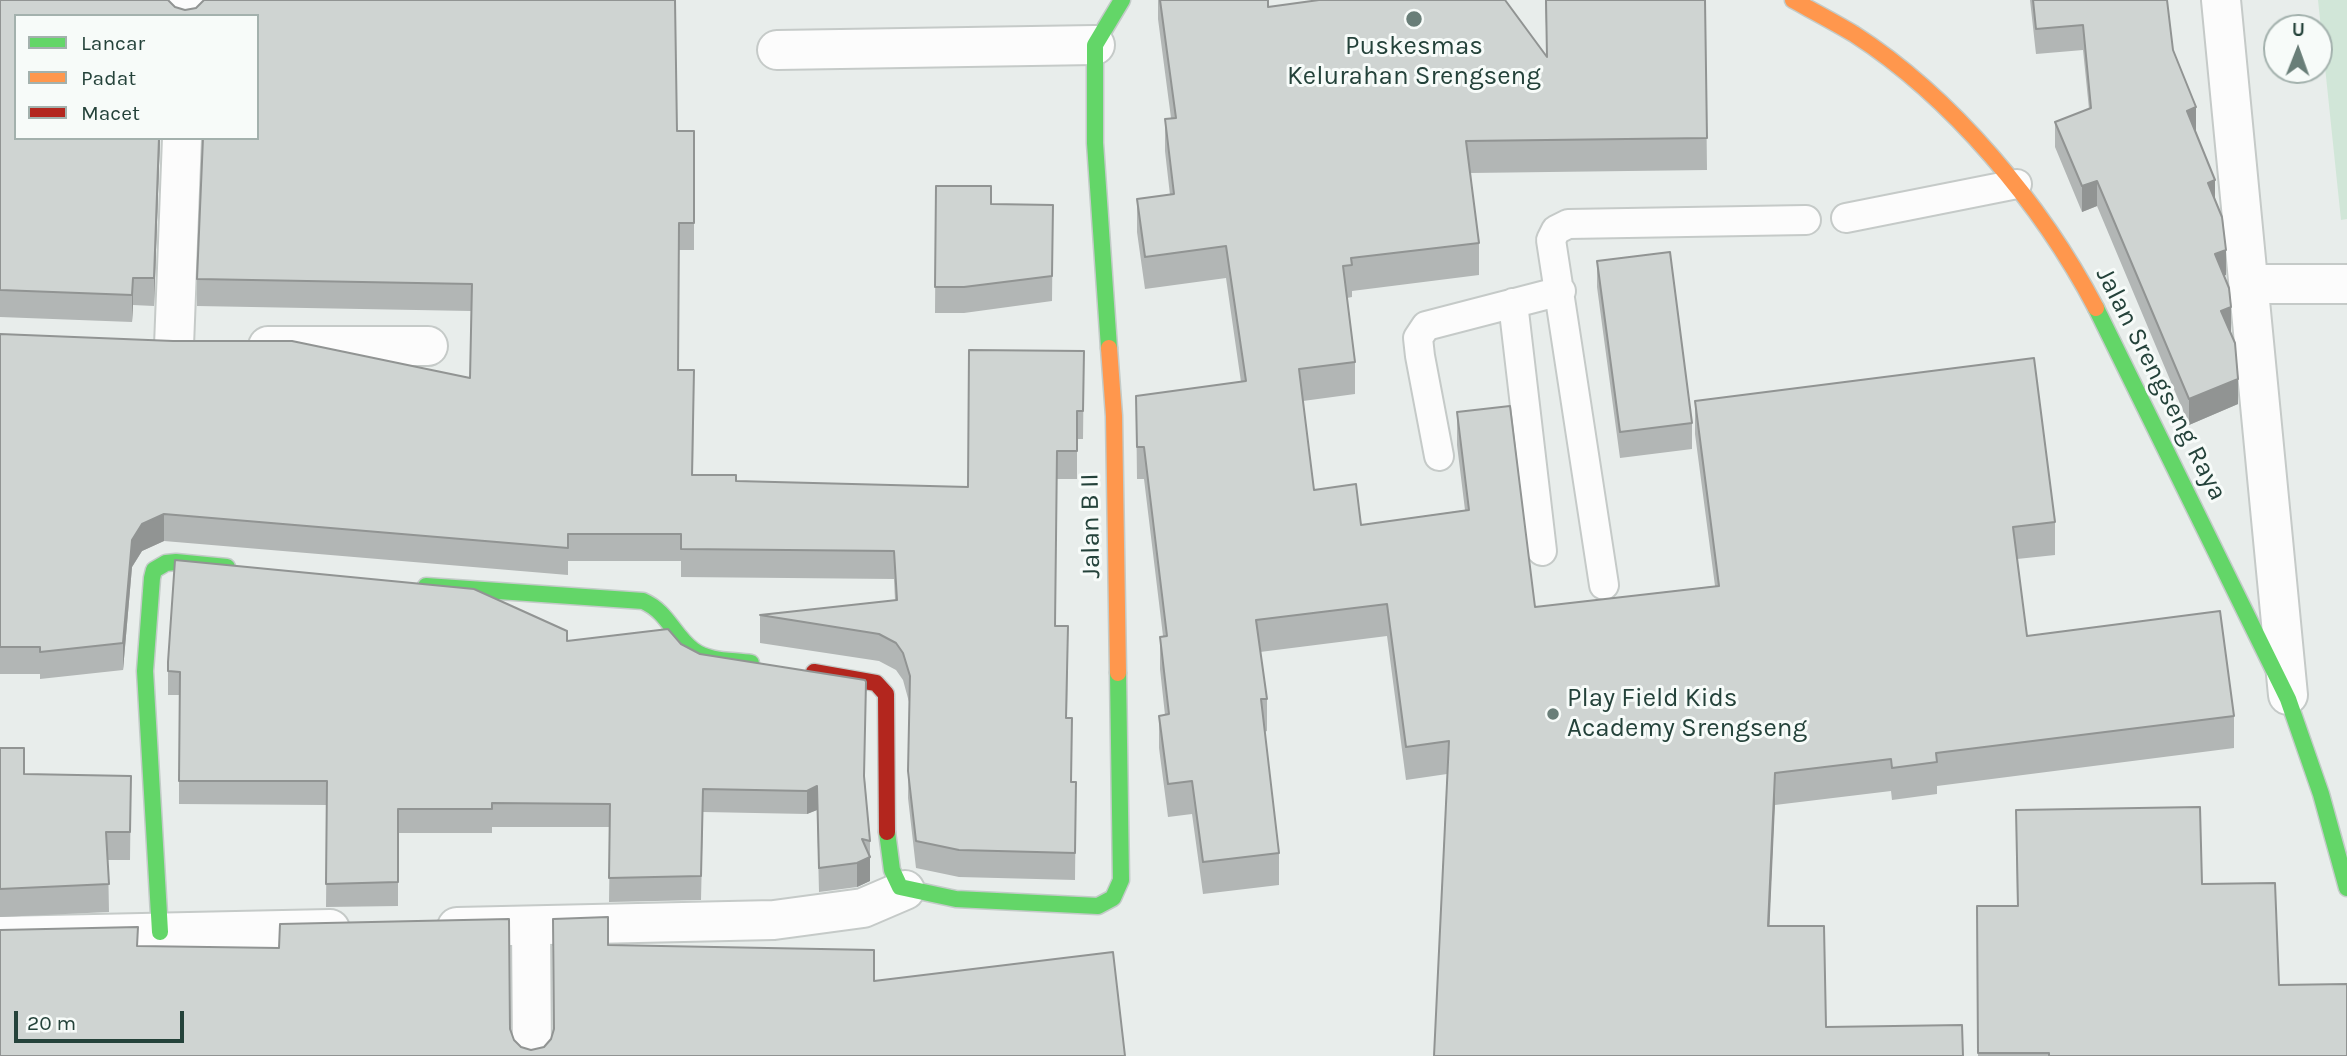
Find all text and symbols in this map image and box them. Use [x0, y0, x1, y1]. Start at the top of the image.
marker: Puskesmas Kelurahan Srengseng [1404, 9, 1424, 29]
legend [14, 14, 259, 140]
north arrow [2263, 14, 2333, 84]
text: U [2292, 19, 2305, 41]
text: Lancar [81, 31, 145, 55]
place label: Puskesmas Kelurahan Srengseng [1287, 31, 1541, 92]
text: Padat [81, 66, 136, 90]
text: Macet [81, 101, 140, 125]
street label: Jalan Srengseng Raya [2089, 262, 2233, 506]
street label: Jalan B II [1074, 473, 1108, 579]
place label: Play Field Kids Academy Srengseng [1567, 683, 1807, 744]
marker: Play Field Kids Academy Srengseng [1545, 706, 1561, 722]
scale bar [18, 996, 187, 1040]
text: 20 m [27, 1011, 76, 1035]

